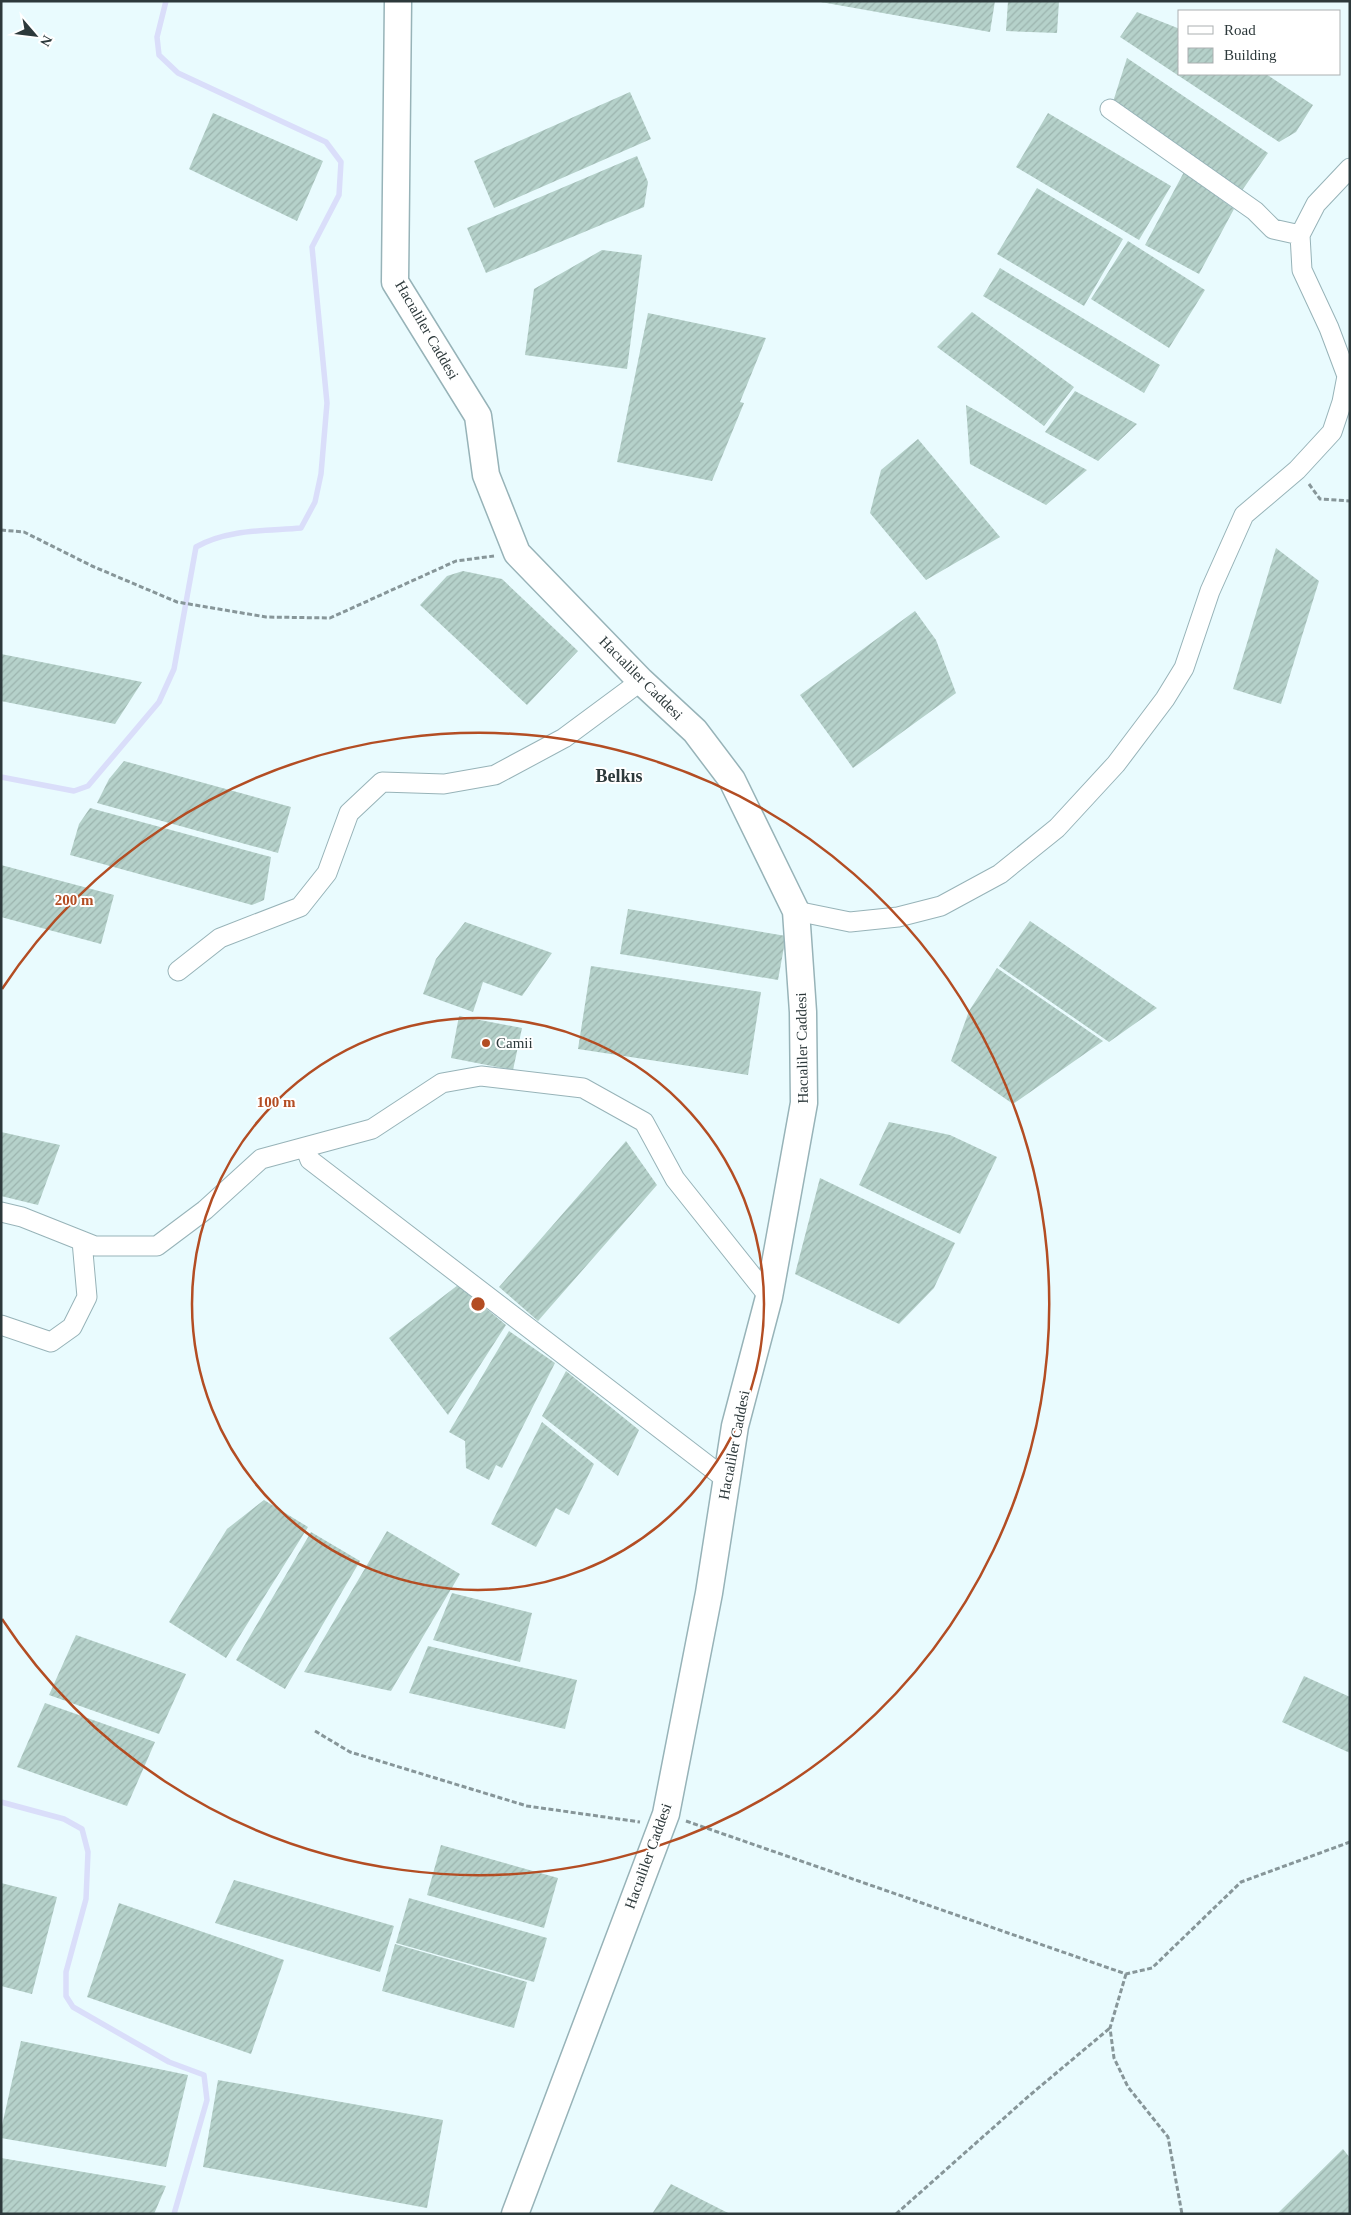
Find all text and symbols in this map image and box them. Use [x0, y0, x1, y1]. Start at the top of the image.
north arrow [10, 10, 60, 60]
legend [1178, 10, 1341, 75]
text: Road [1224, 22, 1256, 38]
text: N [37, 33, 55, 49]
text: Building [1224, 47, 1277, 63]
street label: Hacıaliler Caddesi [392, 278, 462, 382]
street label: Hacıaliler Caddesi [596, 633, 686, 723]
district label: Belkıs [595, 766, 643, 786]
text: 200 m [55, 892, 94, 908]
street label: Hacıaliler Caddesi [793, 992, 811, 1104]
place label: Camii [496, 1035, 533, 1051]
marker: Camii [480, 1037, 492, 1049]
text: 100 m [257, 1094, 296, 1110]
centre of rings [469, 1295, 487, 1313]
street label: Hacıaliler Caddesi [716, 1389, 752, 1501]
street label: Hacıaliler Caddesi [621, 1801, 675, 1911]

